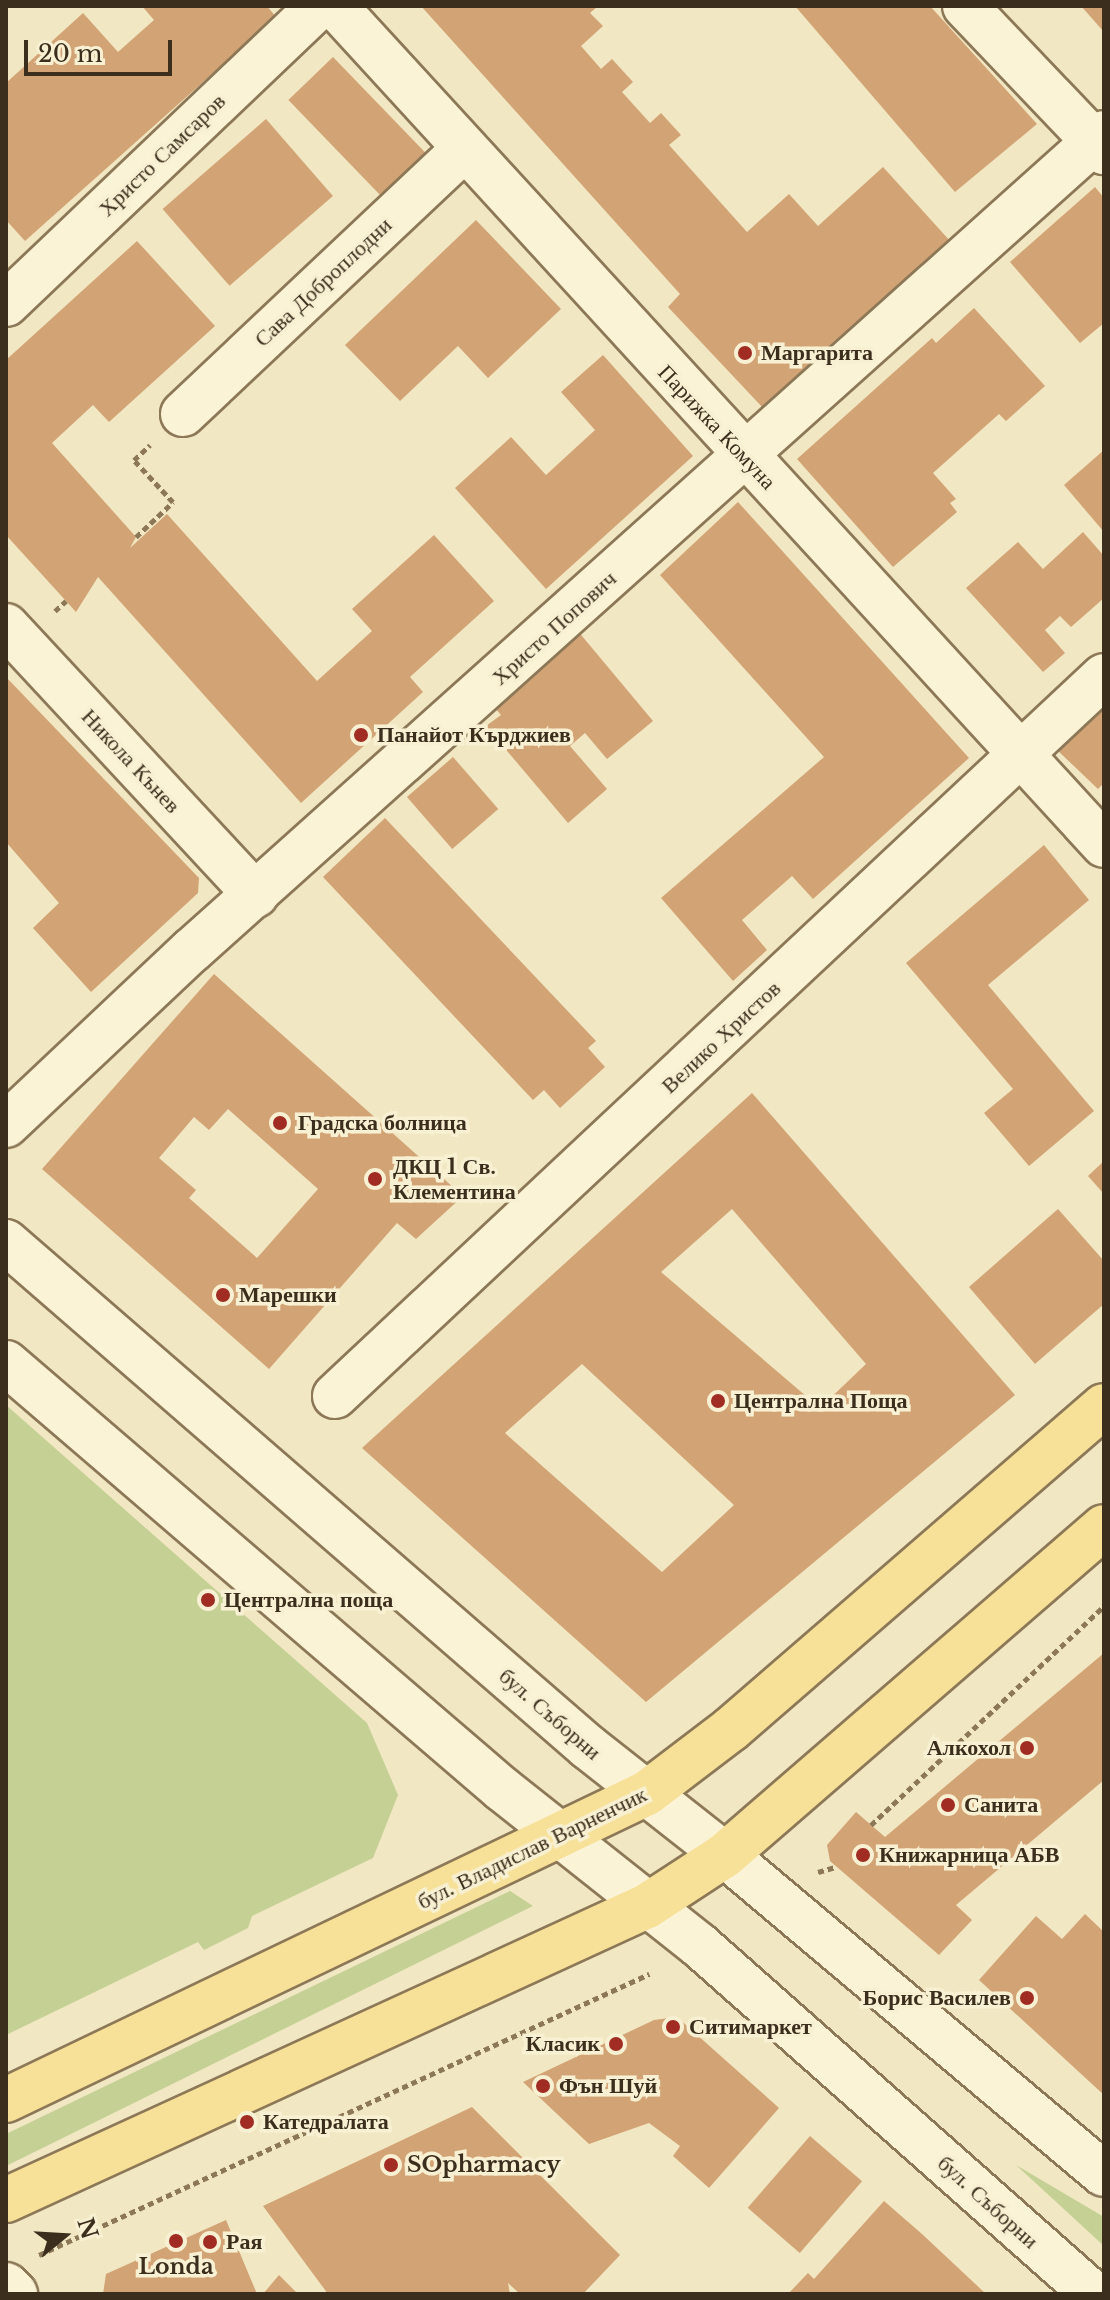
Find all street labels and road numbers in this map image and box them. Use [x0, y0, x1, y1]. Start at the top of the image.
street label: Христо Самсаров [93, 88, 231, 222]
street label: Сава Доброплодни [249, 212, 397, 352]
street label: Парижка Комуна [653, 359, 781, 495]
street label: Христо Попович [486, 565, 622, 691]
street label: Никола Кънев [76, 703, 186, 819]
street label: Велико Христов [656, 975, 786, 1099]
street label: бул. Съборни [494, 1663, 606, 1765]
street label: бул. Владислав Варненчик [413, 1781, 651, 1915]
street label: бул. Съборни [932, 2150, 1044, 2254]

